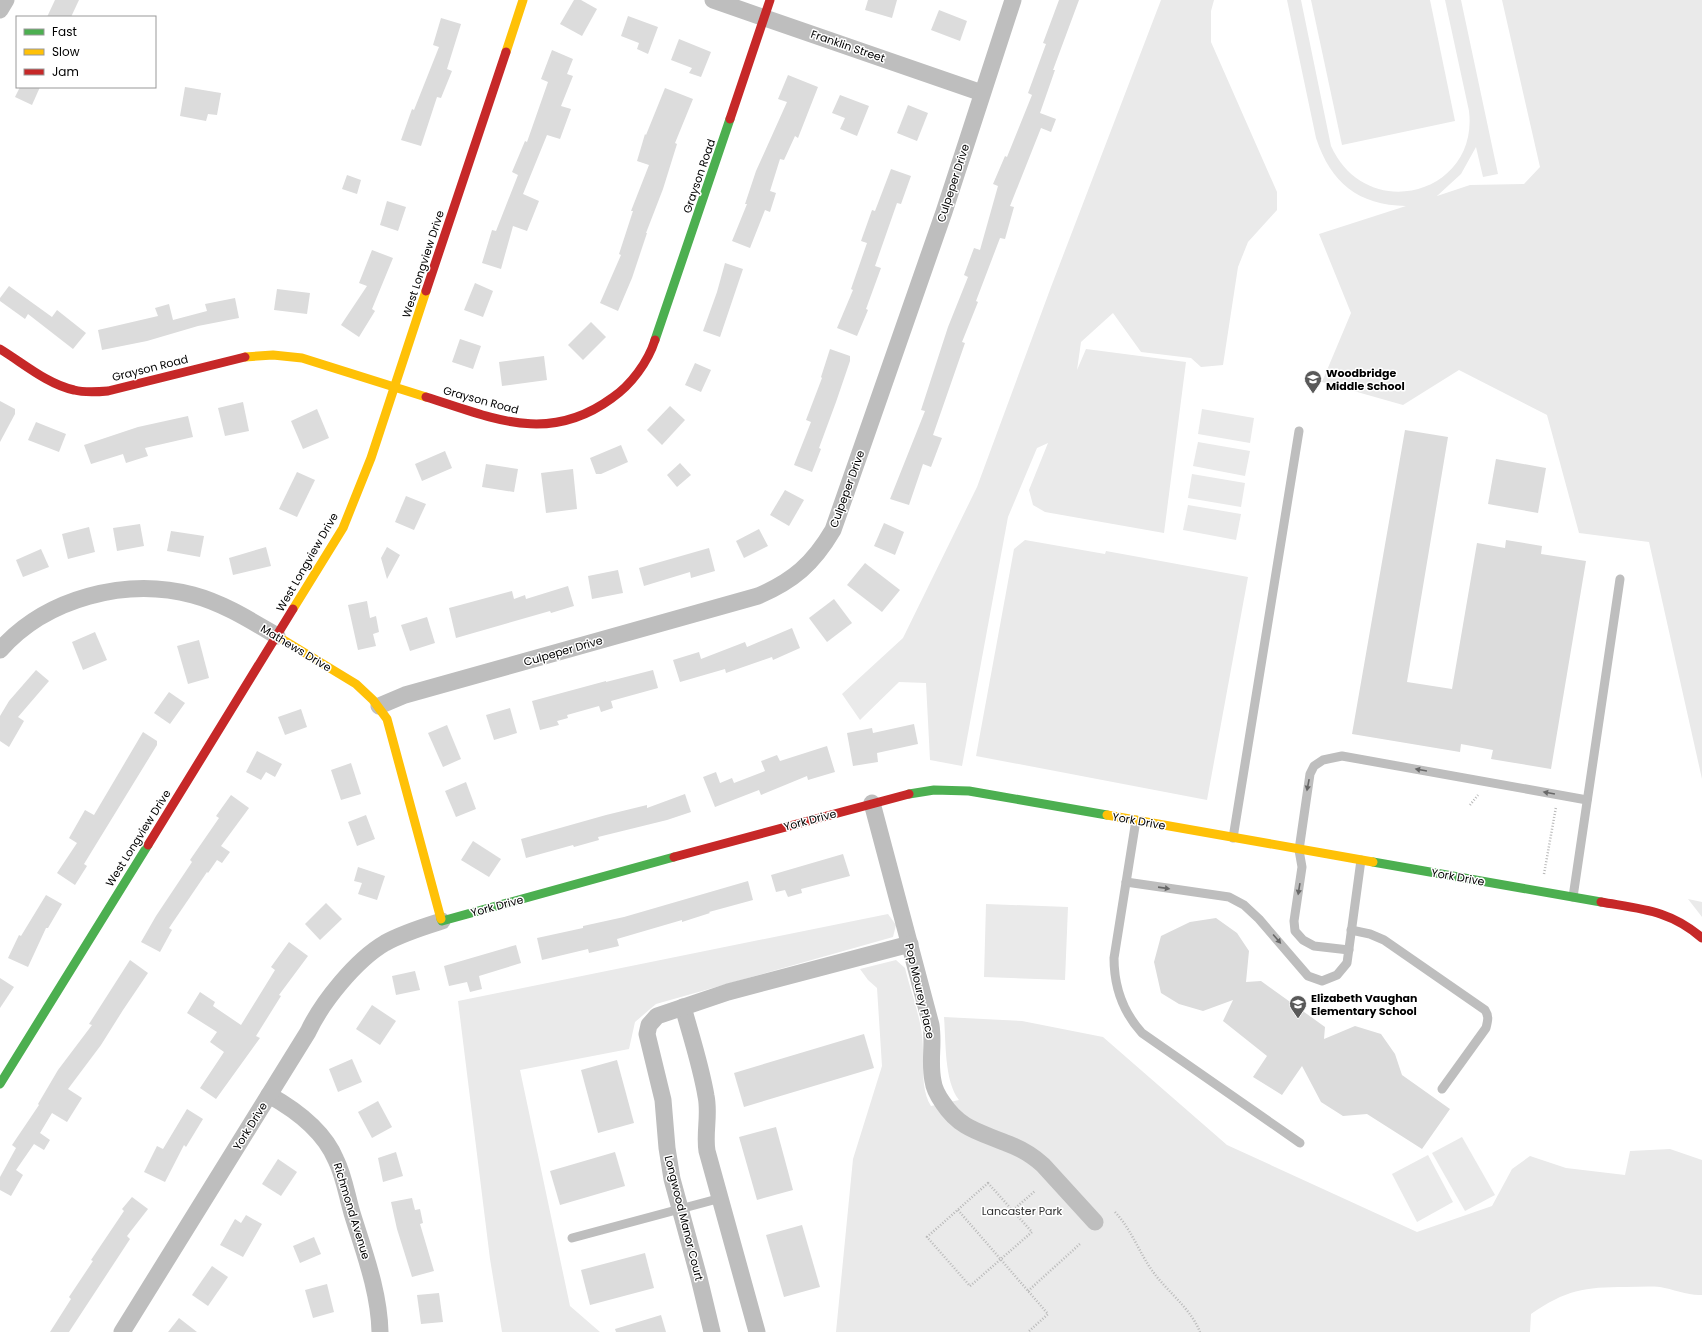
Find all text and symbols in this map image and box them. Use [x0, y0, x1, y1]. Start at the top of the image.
legend [16, 16, 156, 88]
text: Fast [52, 23, 77, 40]
street label: Franklin Street [809, 26, 887, 66]
text: Slow [52, 43, 80, 60]
text: Jam [52, 63, 79, 80]
street label: Grayson Road [679, 137, 719, 215]
street label: Culpeper Drive [933, 142, 973, 224]
street label: West Longview Drive [398, 208, 448, 320]
street label: Grayson Road [110, 351, 190, 385]
place label: Woodbridge Middle School [1326, 365, 1405, 394]
school or university icon: Woodbridge Middle School [1303, 369, 1323, 394]
street label: Grayson Road [441, 382, 521, 418]
street label: Culpeper Drive [826, 448, 868, 530]
street label: West Longview Drive [272, 509, 342, 614]
street label: Mathews Drive [258, 621, 335, 676]
street label: Culpeper Drive [522, 632, 604, 670]
one-way arrow [1415, 767, 1427, 773]
one-way arrow [1305, 778, 1311, 791]
street label: West Longview Drive [102, 786, 174, 890]
one-way arrow [1543, 790, 1555, 796]
street label: York Drive [782, 805, 838, 835]
street label: York Drive [1111, 808, 1167, 834]
street label: York Drive [1430, 864, 1486, 890]
one-way arrow [1296, 883, 1302, 895]
one-way arrow [1158, 885, 1170, 891]
street label: York Drive [469, 891, 525, 921]
one-way arrow [1272, 934, 1281, 945]
street label: Pop Mourey Place [901, 942, 939, 1040]
place label: Elizabeth Vaughan Elementary School [1311, 990, 1418, 1019]
school or university icon: Elizabeth Vaughan Elementary School [1288, 994, 1308, 1019]
street label: York Drive [229, 1099, 271, 1153]
street label: Longwood Manor Court [661, 1154, 707, 1282]
street label: Richmond Avenue [330, 1161, 374, 1261]
park label: Lancaster Park [982, 1203, 1063, 1219]

